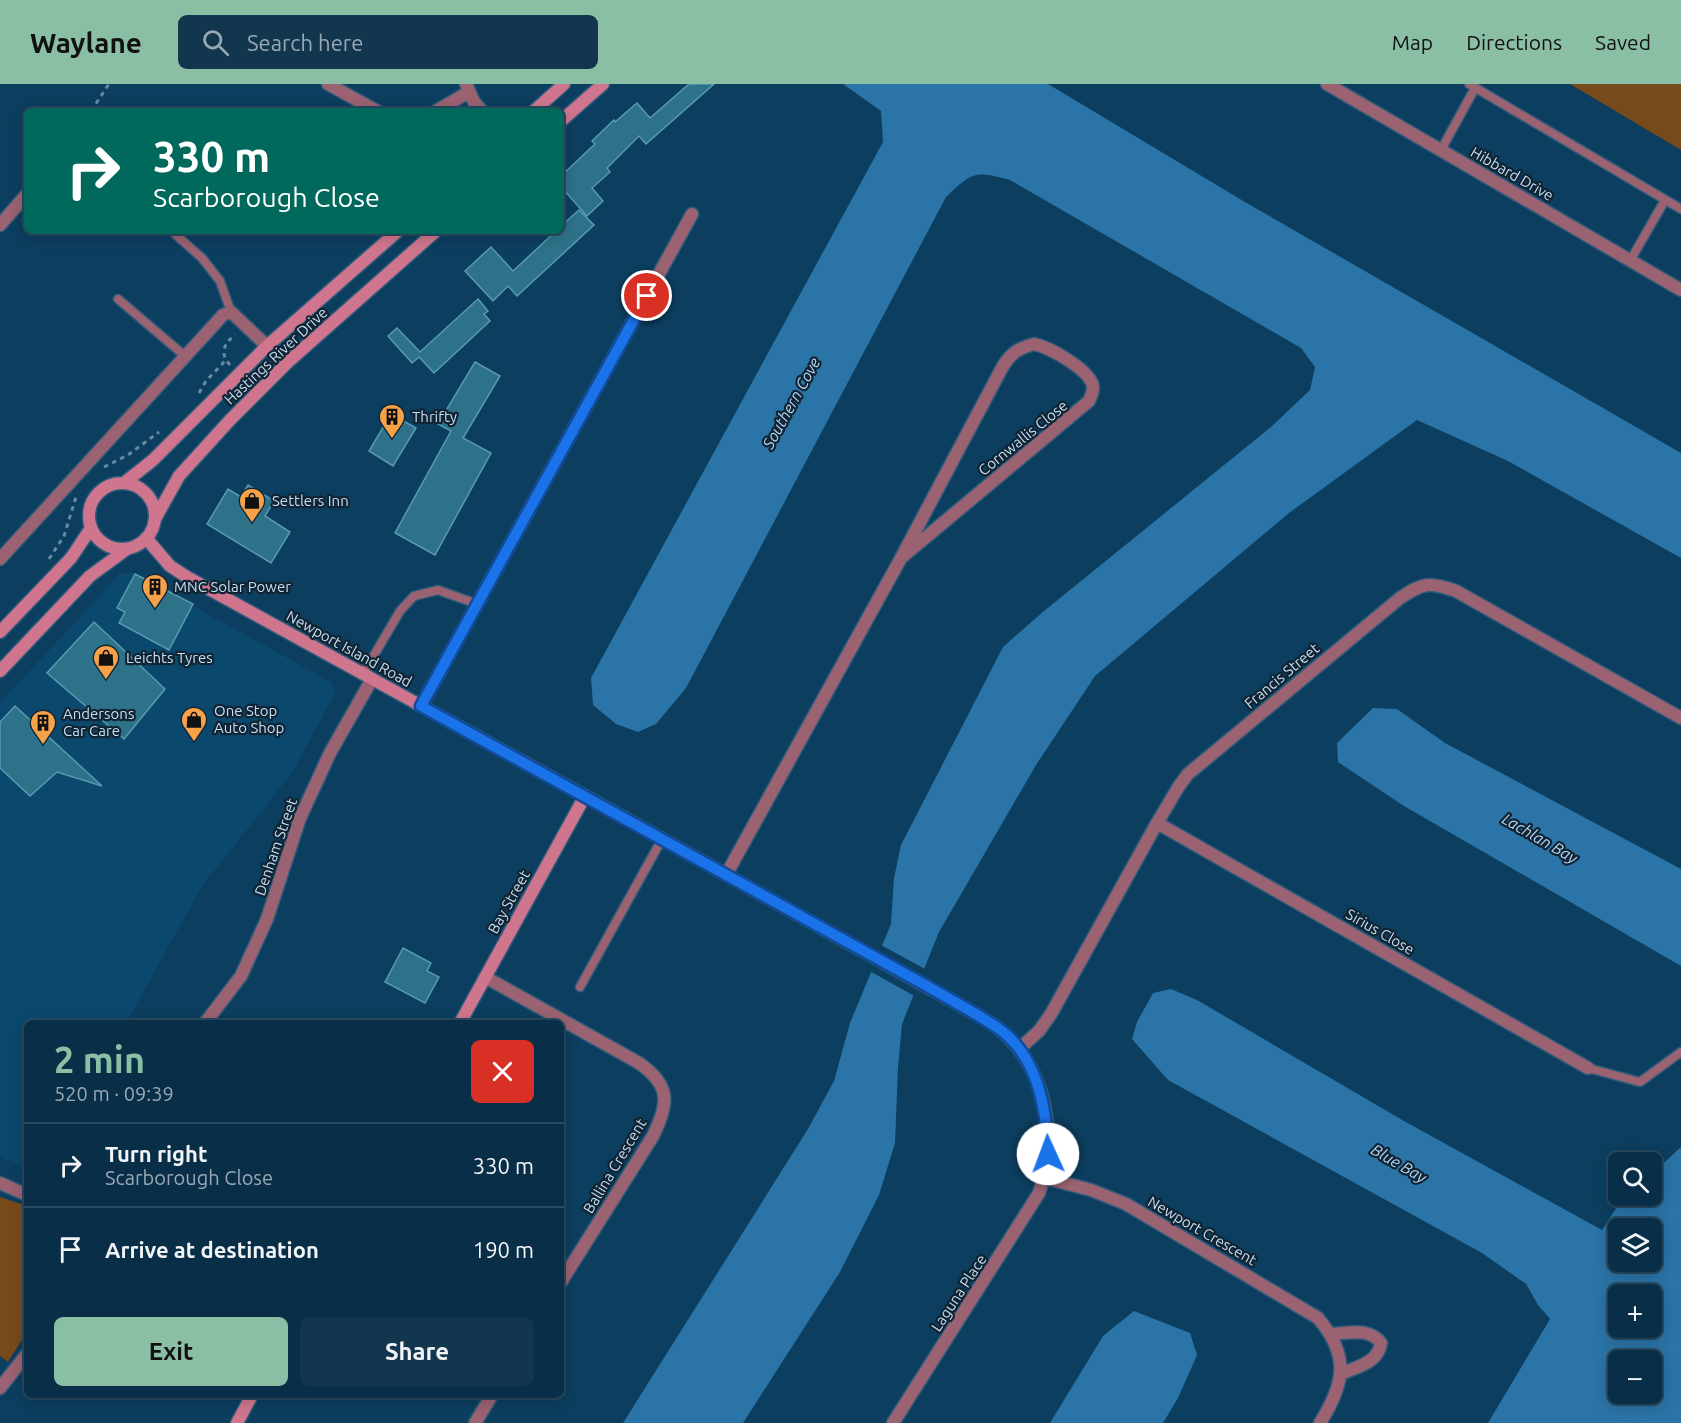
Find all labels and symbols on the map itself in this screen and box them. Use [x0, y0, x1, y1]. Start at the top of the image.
street label: Hibbard Drive [1468, 143, 1557, 204]
pin [621, 270, 672, 321]
street label: Hastings River Drive [221, 304, 331, 408]
water label: Southern Cove [758, 354, 823, 452]
street label: Cornwallis Close [975, 396, 1071, 479]
building icon: Thrifty [377, 402, 407, 440]
place label: Thrifty [412, 408, 457, 425]
shop icon: Settlers Inn [237, 486, 267, 524]
place label: Settlers Inn [272, 492, 349, 509]
building icon: MNC Solar Power [140, 572, 170, 610]
place label: MNC Solar Power [174, 578, 291, 595]
street label: Newport Island Road [284, 607, 415, 690]
street label: Francis Street [1241, 639, 1322, 712]
shop icon: Leichts Tyres [91, 643, 121, 681]
place label: Leichts Tyres [126, 649, 213, 666]
place label: One Stop Auto Shop [214, 702, 284, 736]
place label: Andersons Car Care [63, 705, 134, 739]
shop icon: One Stop Auto Shop [179, 705, 209, 743]
building icon: Andersons Car Care [28, 708, 58, 746]
street label: Denham Street [251, 796, 300, 898]
water label: Lachlan Bay [1499, 809, 1581, 867]
street label: Bay Street [484, 867, 533, 936]
street label: Sirius Close [1343, 905, 1417, 958]
street label: Ballina Crescent [580, 1115, 650, 1216]
position arrow [1016, 1122, 1080, 1186]
water label: Blue Bay [1368, 1140, 1430, 1186]
street label: Newport Crescent [1145, 1193, 1260, 1269]
street label: Laguna Place [927, 1251, 990, 1334]

